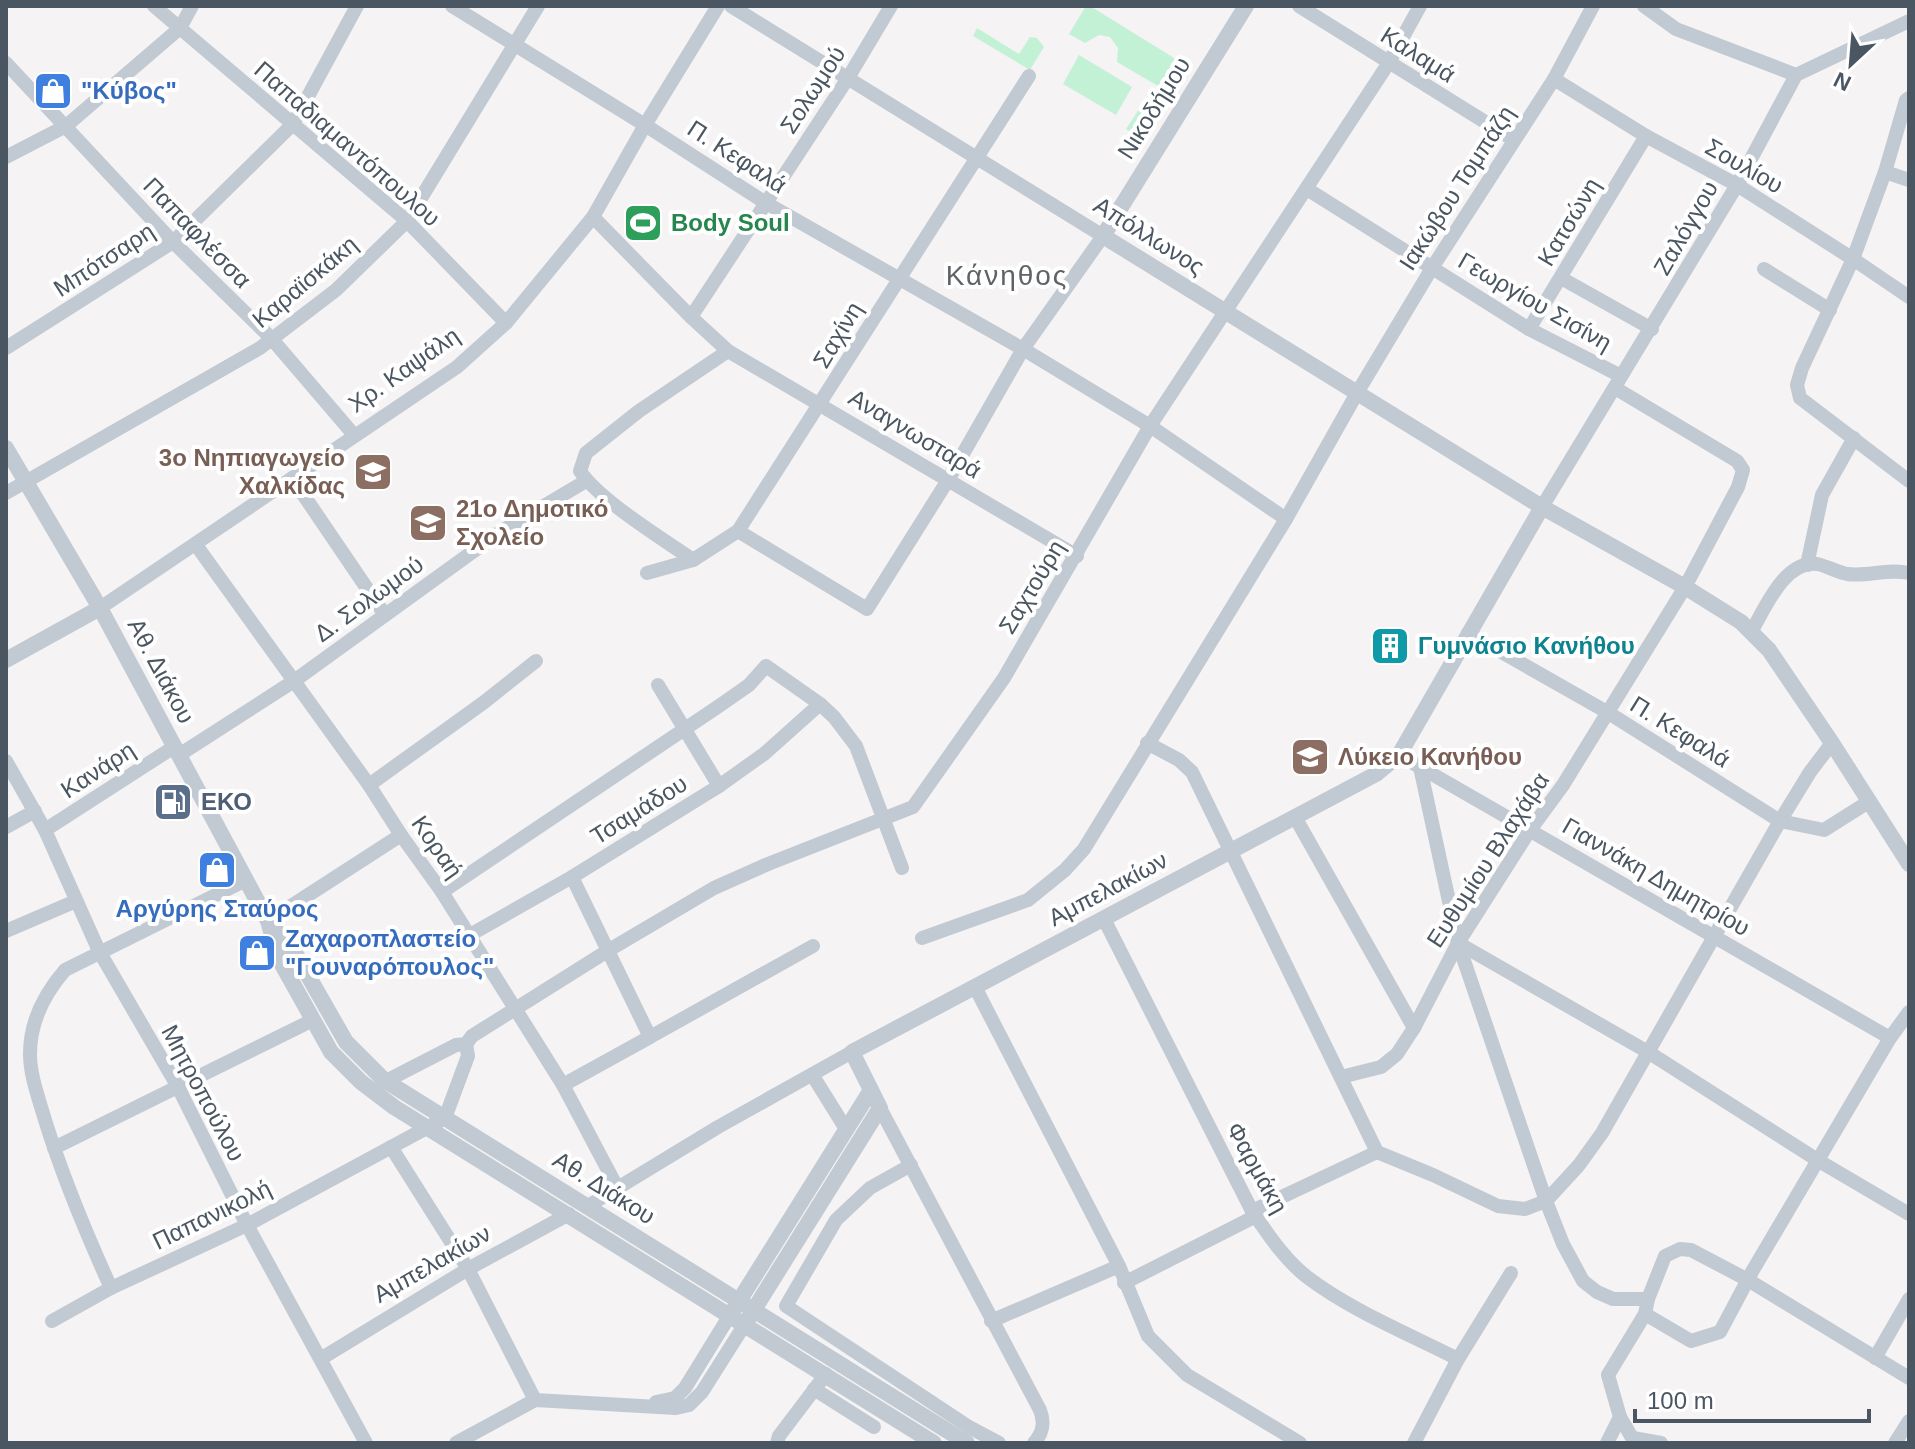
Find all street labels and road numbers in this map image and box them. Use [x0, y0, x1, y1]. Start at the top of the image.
street label: Καλαμά [1376, 21, 1461, 88]
street label: Σολωμού [774, 41, 851, 138]
street label: Νικοδήμου [1112, 52, 1195, 164]
street label: Παπαδιαμαντόπουλου [249, 56, 446, 232]
street label: Ιακώβου Τομπάζη [1393, 101, 1520, 275]
street label: Π. Κεφαλά [683, 115, 792, 199]
street label: Σουλίου [1701, 133, 1788, 199]
street label: Παπαφλέσσα [138, 172, 257, 293]
street label: Κατσώνη [1532, 173, 1605, 271]
street label: Ζαλόγγου [1648, 176, 1723, 280]
street label: Απόλλωνος [1089, 191, 1209, 280]
street label: Μπότσαρη [48, 217, 159, 302]
street label: Καραϊσκάκη [247, 230, 362, 333]
street label: Γεωργίου Σισίνη [1454, 247, 1617, 356]
street label: Σαχίνη [807, 297, 868, 373]
street label: Χρ. Καψάλη [343, 322, 464, 418]
street label: Αναγνωσταρά [844, 383, 986, 484]
street label: Σαχτούρη [993, 535, 1070, 638]
street label: Δ. Σολωμού [309, 550, 428, 647]
street label: Αθ. Διάκου [123, 614, 200, 728]
street label: Π. Κεφαλά [1625, 690, 1735, 773]
street label: Κανάρη [56, 736, 140, 803]
street label: Ευθυμίου Βλαχάβα [1421, 767, 1554, 952]
street label: Τσαμάδου [586, 769, 692, 850]
street label: Κοραή [406, 810, 469, 883]
street label: Γιαννάκη Δημητρίου [1558, 812, 1755, 941]
street label: Αμπελακίων [1044, 846, 1172, 931]
street label: Μητροπούλου [156, 1020, 251, 1165]
street label: Φαρμάκη [1221, 1118, 1293, 1218]
street label: Αθ. Διάκου [548, 1146, 660, 1229]
street label: Παπανικολή [148, 1174, 275, 1255]
street label: Αμπελακίων [368, 1219, 495, 1308]

